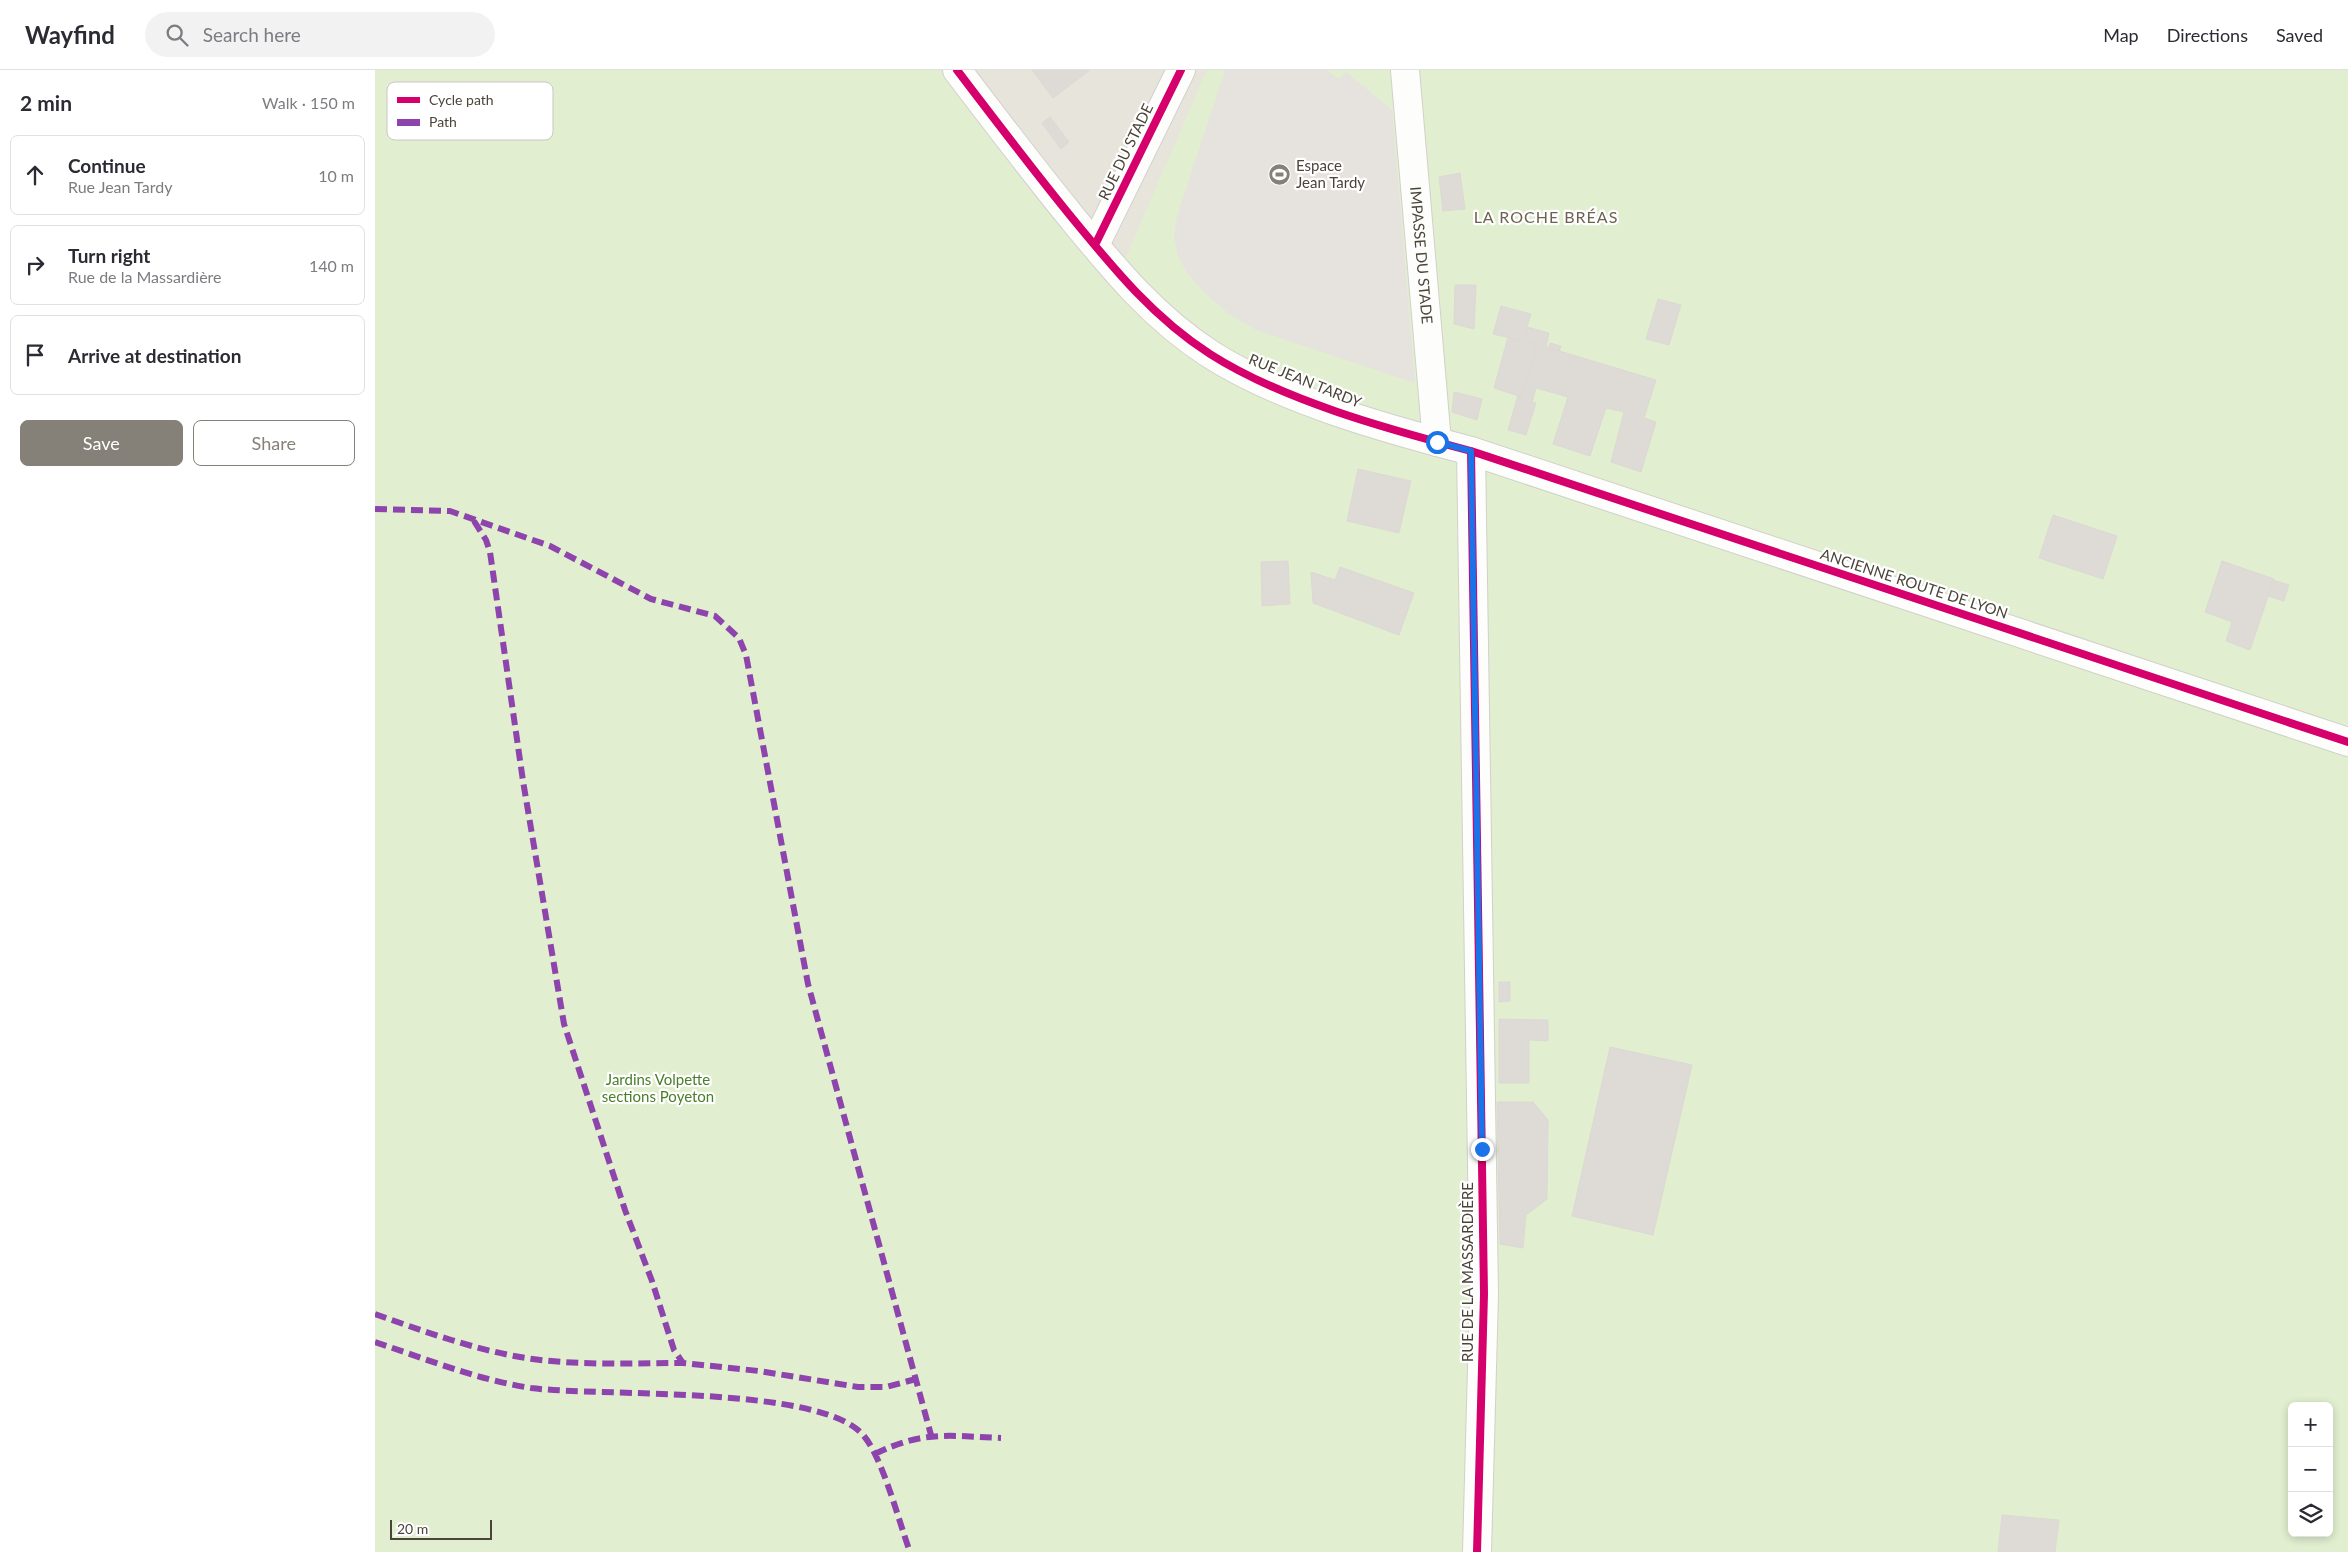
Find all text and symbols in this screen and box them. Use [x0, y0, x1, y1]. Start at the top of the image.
search box [145, 12, 495, 57]
text: Wayfind [25, 20, 115, 49]
icon: search [163, 21, 191, 49]
text: Search here [203, 23, 301, 46]
text: Map [2103, 24, 2139, 46]
text: Directions [2167, 24, 2248, 46]
text: Saved [2276, 24, 2323, 46]
legend [387, 82, 553, 140]
text: 2 min [20, 90, 72, 115]
text: Cycle path [429, 91, 494, 108]
text: Walk · 150 m [262, 93, 355, 112]
street label: RUE DU STADE [1094, 100, 1156, 203]
text: Path [429, 113, 457, 130]
text: Continue [68, 154, 146, 177]
place label: Espace Jean Tardy [1296, 156, 1365, 191]
icon: ahead [21, 161, 49, 189]
sports icon: Espace Jean Tardy [1268, 163, 1292, 187]
text: 10 m [318, 166, 354, 185]
text: Rue Jean Tardy [68, 177, 172, 196]
street label: IMPASSE DU STADE [1407, 186, 1437, 325]
district label: LA ROCHE BRÉAS [1474, 207, 1618, 226]
text: Turn right [68, 244, 150, 267]
icon: right [21, 251, 49, 279]
text: 140 m [309, 256, 354, 275]
text: Rue de la Massardière [68, 267, 222, 286]
icon: arrive [21, 341, 49, 369]
text: Arrive at destination [68, 344, 241, 367]
street label: RUE JEAN TARDY [1246, 349, 1365, 411]
button: Save [20, 420, 183, 466]
button: Share [193, 420, 355, 466]
route start [1426, 431, 1449, 454]
street label: ANCIENNE ROUTE DE LYON [1818, 544, 2010, 622]
park label: Jardins Volpette sections Poyeton [602, 1070, 714, 1105]
route end [1471, 1138, 1494, 1161]
street label: RUE DE LA MASSARDIÈRE [1458, 1182, 1476, 1362]
map controls [2288, 1402, 2333, 1537]
button: + [2288, 1402, 2333, 1447]
button: − [2288, 1447, 2333, 1492]
button: layers [2288, 1492, 2333, 1537]
scale bar [390, 1517, 493, 1540]
text: 20 m [397, 1520, 428, 1537]

